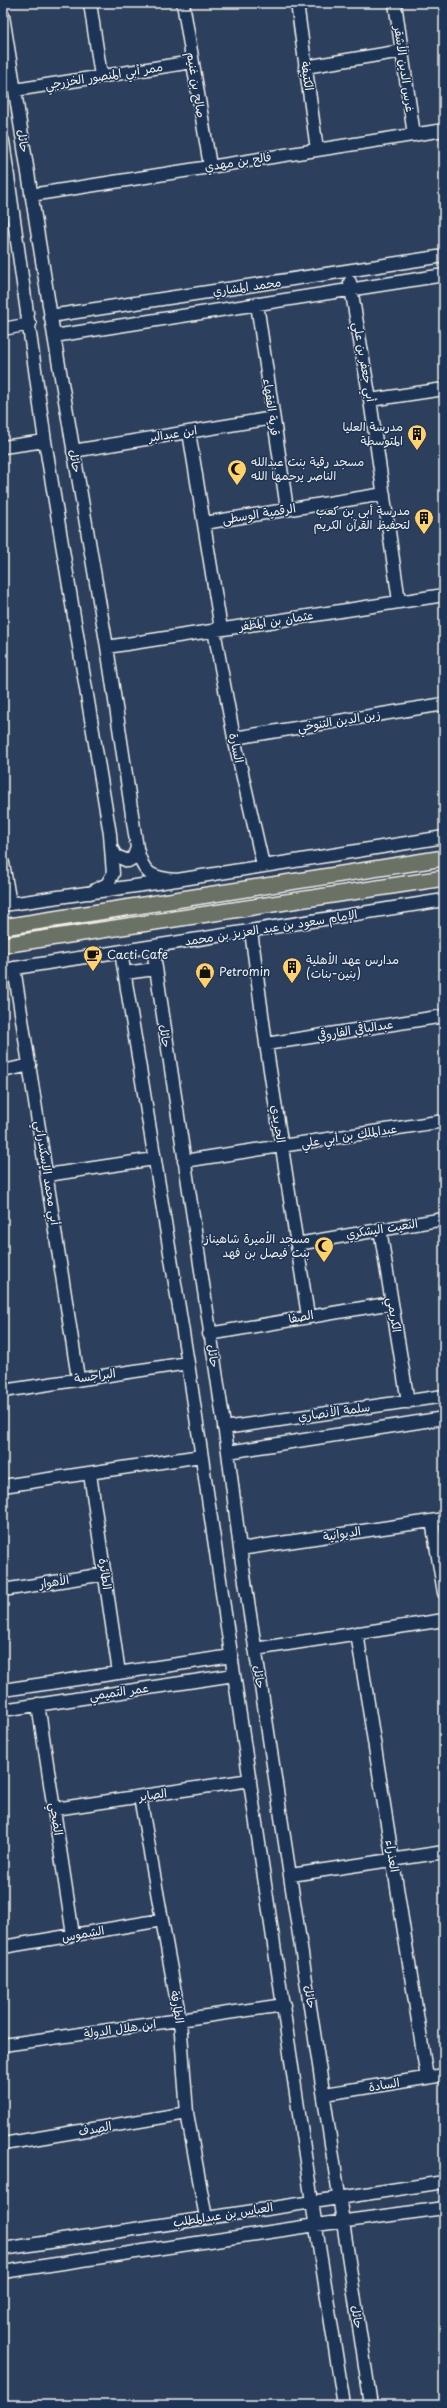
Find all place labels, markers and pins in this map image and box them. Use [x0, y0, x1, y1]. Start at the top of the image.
place label: مدرسة العليا المتوسطة [342, 417, 403, 449]
building icon: مدرسة العليا المتوسطة [406, 423, 428, 451]
place label: مسجد رقية بنت عبدالله الناصر يرحمها الله [251, 452, 364, 484]
mosque icon: مسجد رقية بنت عبدالله الناصر يرحمها الله [226, 458, 248, 486]
place label: مدرسة أبي بن كعب لتحفيظ القرآن الكريم [314, 501, 410, 534]
building icon: مدرسة أبي بن كعب لتحفيظ القرآن الكريم [413, 507, 435, 535]
cafe icon: Cacti Cafe [82, 944, 104, 972]
place label: Cacti Cafe [107, 945, 168, 963]
place label: مدارس عهد الأهلية (بنين-بنات) [306, 950, 399, 982]
building icon: مدارس عهد الأهلية (بنين-بنات) [281, 956, 303, 984]
shop icon: Petromin [194, 961, 216, 989]
place label: Petromin [219, 962, 270, 980]
place label: مسجد الأميرة شاهيناز بنت فيصل بن فهد [203, 1229, 310, 1261]
mosque icon: مسجد الأميرة شاهيناز بنت فيصل بن فهد [313, 1235, 335, 1263]

